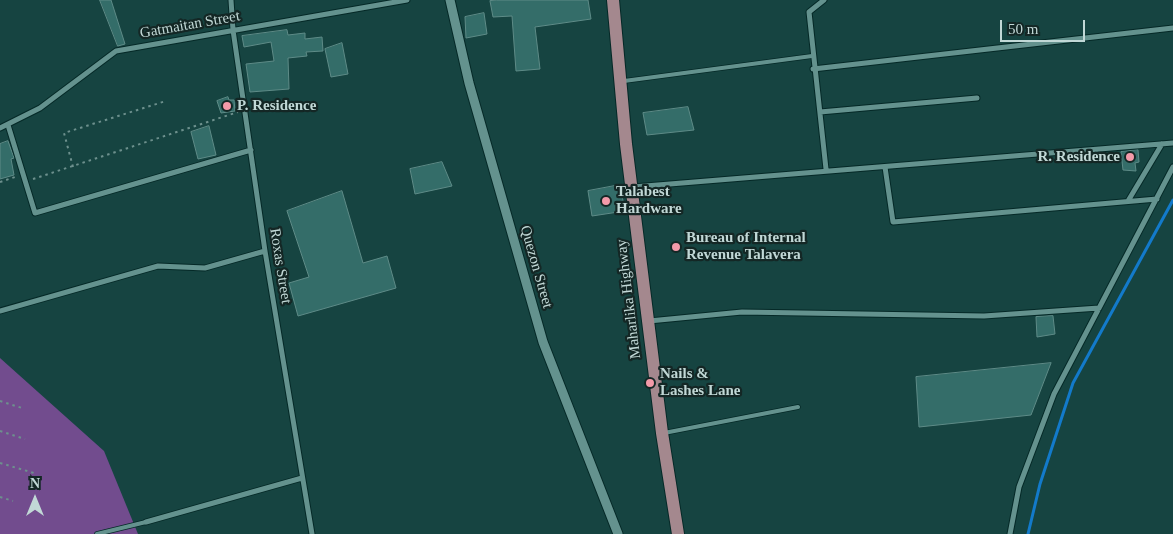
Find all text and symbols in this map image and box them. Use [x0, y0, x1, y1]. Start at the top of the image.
street label: Gatmaitan Street [139, 7, 241, 43]
scale bar [1003, 10, 1088, 42]
text: 50 m [1008, 21, 1038, 37]
place label: P. Residence [237, 97, 316, 115]
marker: P. Residence [221, 100, 233, 112]
place label: R. Residence [1038, 148, 1120, 166]
marker: R. Residence [1124, 151, 1136, 163]
place label: Talabest Hardware [616, 183, 682, 218]
marker: Talabest Hardware [600, 195, 612, 207]
street label: Quezon Street [516, 223, 556, 311]
street label: Roxas Street [265, 227, 295, 305]
place label: Bureau of Internal Revenue Talavera [686, 229, 806, 264]
street label: Maharlika Highway [613, 238, 645, 360]
marker: Bureau of Internal Revenue Talavera [670, 241, 682, 253]
place label: Nails & Lashes Lane [660, 365, 740, 400]
marker: Nails & Lashes Lane [644, 377, 656, 389]
north arrow [10, 474, 60, 524]
text: N [30, 476, 40, 491]

